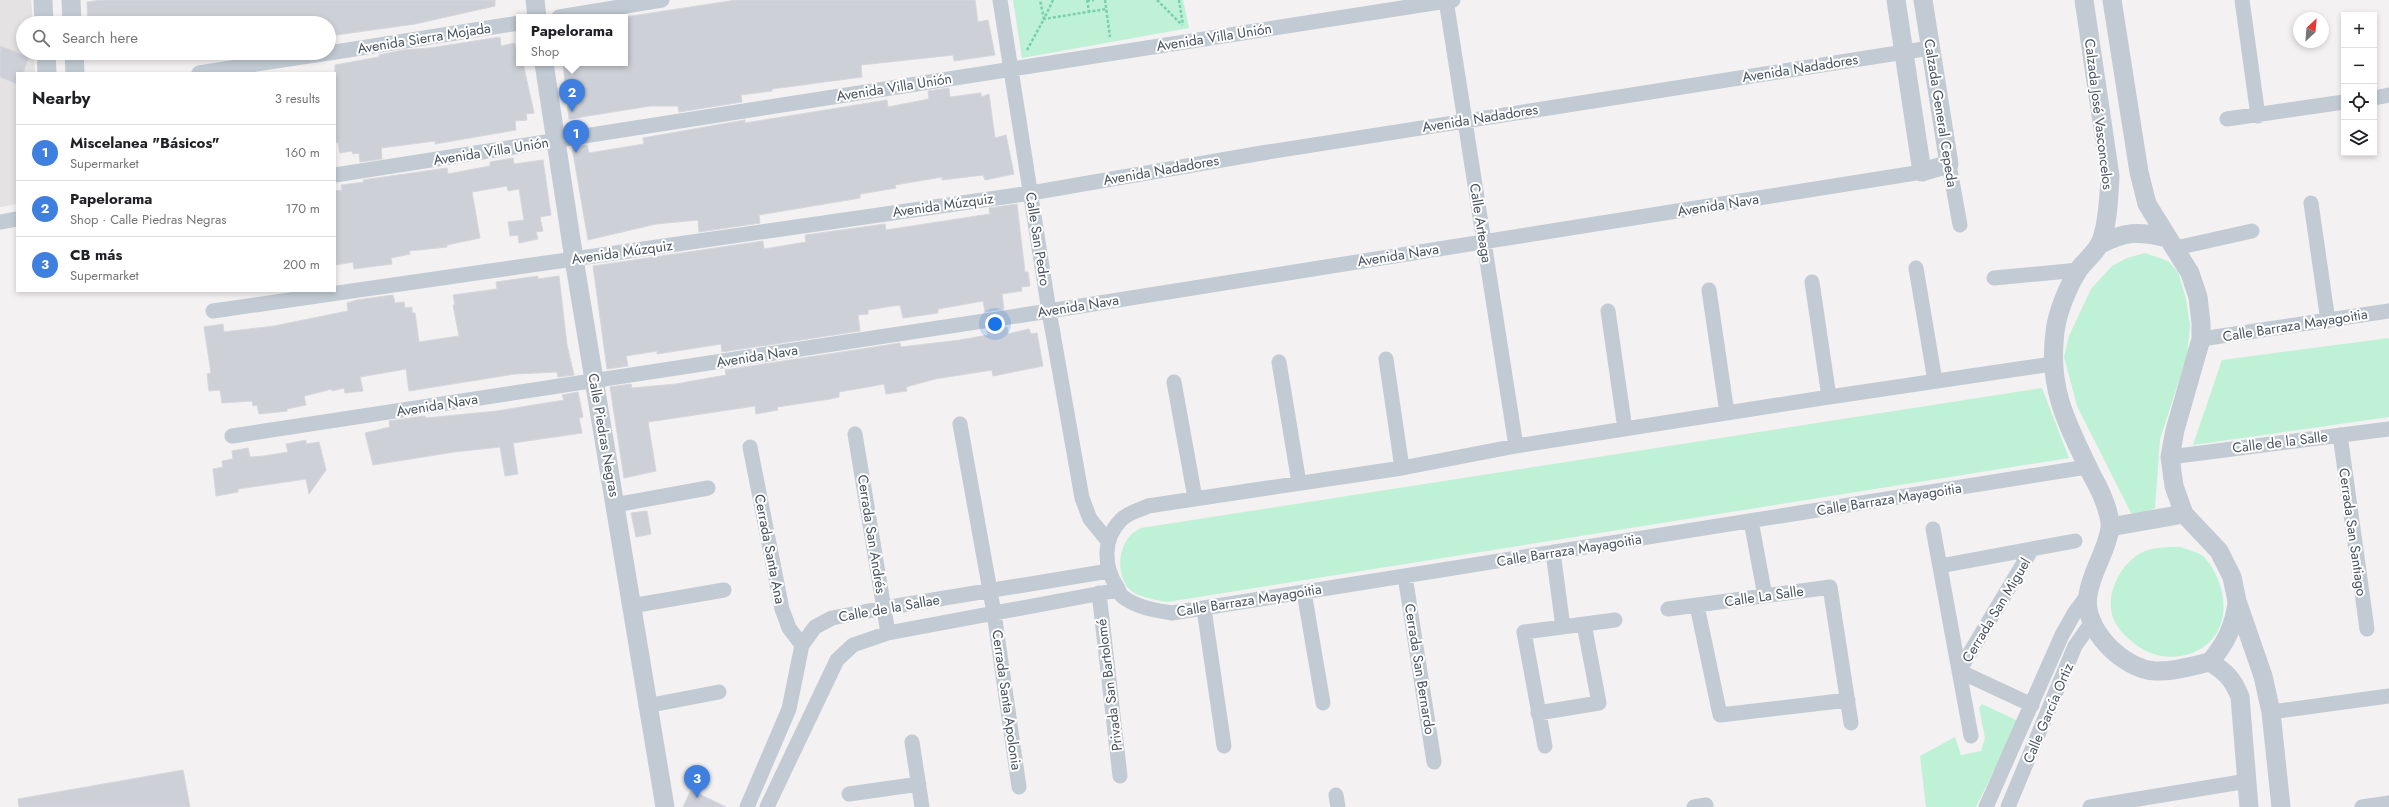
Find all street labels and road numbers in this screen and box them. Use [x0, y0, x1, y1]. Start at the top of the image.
street label: Avenida Sierra Mojada [356, 18, 492, 58]
street label: Avenida Villa Unión [1155, 18, 1273, 56]
street label: Calzada General Cepeda [1919, 37, 1963, 189]
street label: Calzada José Vasconcelos [2080, 37, 2118, 191]
street label: Avenida Nadadores [1741, 49, 1860, 87]
street label: Avenida Villa Unión [835, 68, 953, 106]
street label: Avenida Nadadores [1421, 99, 1540, 137]
street label: Avenida Villa Unión [432, 132, 550, 170]
street label: Avenida Nadadores [1102, 150, 1221, 190]
street label: Calle Arteaga [1465, 182, 1497, 264]
street label: Avenida Múzquiz [891, 188, 995, 222]
street label: Avenida Nava [1676, 189, 1760, 221]
street label: Calle San Pedro [1021, 191, 1055, 288]
street label: Avenida Múzquiz [570, 235, 674, 269]
street label: Avenida Nava [1356, 239, 1440, 271]
street label: Avenida Nava [1036, 290, 1120, 322]
street label: Calle Barraza Mayagoitia [2221, 304, 2369, 346]
street label: Avenida Nava [715, 340, 799, 372]
street label: Calle Piedras Negras [583, 372, 625, 499]
street label: Avenida Nava [395, 389, 479, 421]
street label: Calle de la Salle [2231, 426, 2329, 458]
street label: Cerrada San Santiago [2334, 467, 2372, 598]
street label: Cerrada San Andrés [853, 473, 891, 595]
street label: Calle Barraza Mayagoitia [1815, 478, 1963, 520]
street label: Cerrada Santa Ana [750, 492, 790, 606]
street label: Calle Barraza Mayagoitia [1495, 529, 1643, 571]
street label: Cerrada San Miguel [1957, 554, 2035, 666]
street label: Calle Barraza Mayagoitia [1175, 579, 1323, 621]
street label: Calle La Salle [1723, 581, 1805, 611]
street label: Calle de la Sallae [837, 589, 941, 627]
street label: Cerrada San Bernardo [1400, 602, 1440, 736]
street label: Privada San Bartolomé [1091, 618, 1127, 752]
street label: Cerrada Santa Apolonia [987, 629, 1027, 771]
street label: Calle García Ortiz [2018, 659, 2078, 766]

